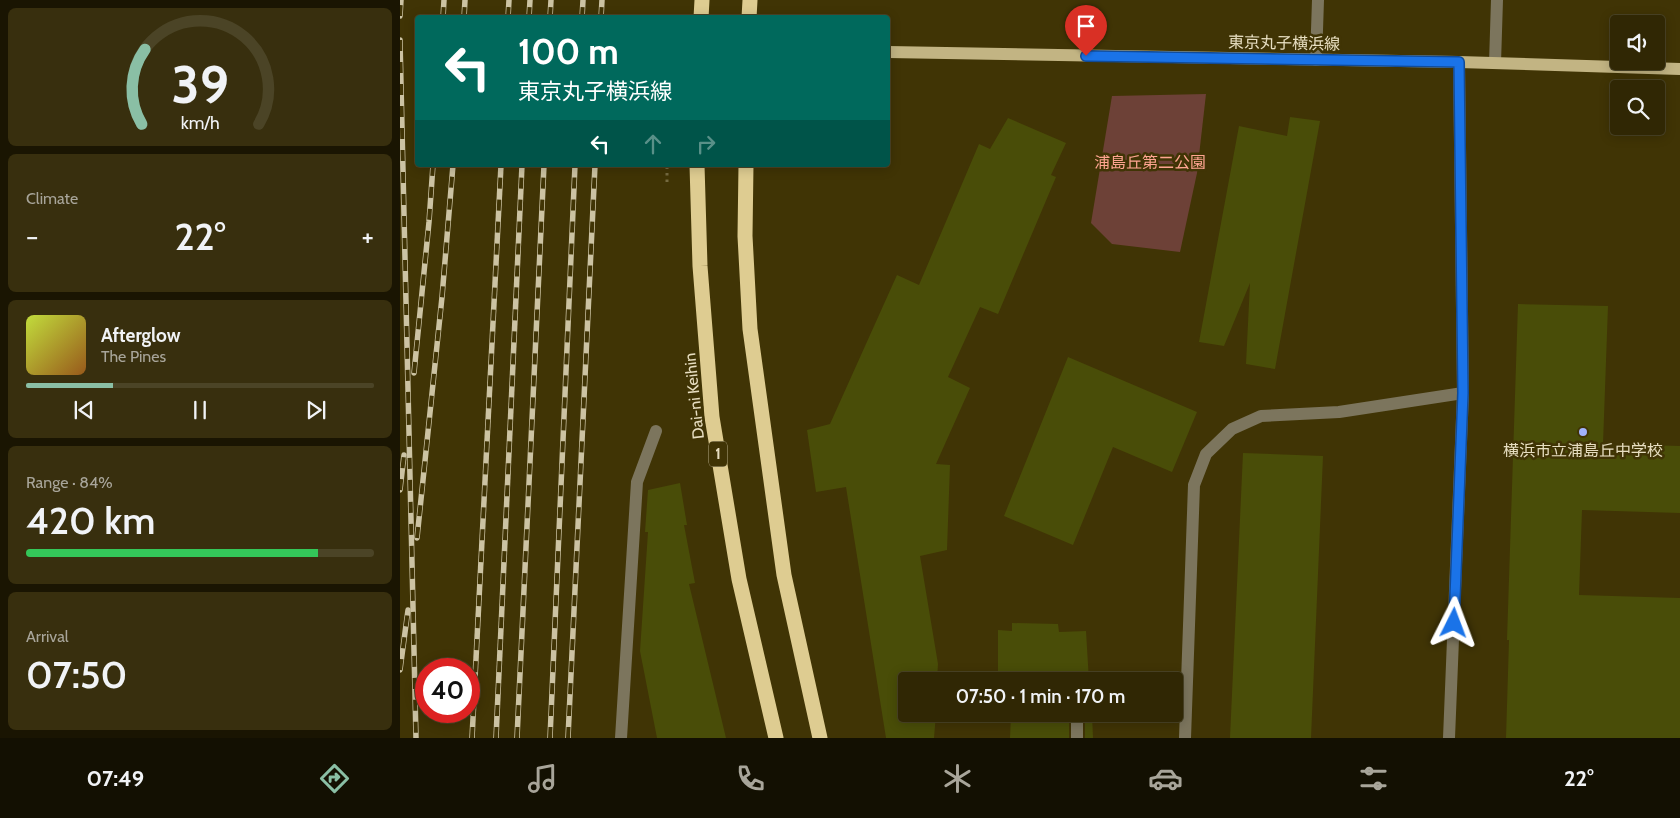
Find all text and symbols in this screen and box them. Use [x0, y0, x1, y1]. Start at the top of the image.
pin [1065, 5, 1107, 56]
icon: arrive [1072, 12, 1100, 40]
map controls [1610, 15, 1665, 135]
button: sound [1610, 15, 1665, 70]
text: 100 m [518, 30, 619, 73]
street label: 東京丸子横浜線 [1228, 33, 1340, 53]
icon: left [435, 35, 500, 100]
text: 39 [171, 53, 229, 116]
text: 東京丸子横浜線 [518, 78, 672, 105]
button: search [1610, 80, 1665, 135]
text: km/h [180, 112, 220, 133]
icon: left [586, 130, 614, 158]
icon: ahead [639, 130, 667, 158]
icon: right [692, 130, 720, 158]
park label: 浦島丘第二公園 [1094, 153, 1206, 172]
text: Climate [26, 189, 78, 208]
text: 22° [174, 213, 226, 260]
text: − [26, 219, 38, 253]
text: + [362, 219, 374, 253]
text: Afterglow [101, 324, 181, 347]
text: The Pines [101, 347, 166, 366]
street label: Dai-ni Keihin [680, 352, 708, 440]
icon: previous [70, 396, 98, 424]
icon: pause [186, 396, 214, 424]
icon: next [302, 396, 330, 424]
marker: 横浜市立浦島丘中学校 [1577, 426, 1589, 438]
place label: 横浜市立浦島丘中学校 [1503, 441, 1663, 460]
road number: 1 [709, 442, 727, 466]
text: Range · 84% [26, 473, 113, 492]
text: 420 km [26, 497, 155, 544]
position arrow [1427, 596, 1479, 648]
text: Arrival [26, 627, 69, 646]
text: 07:50 [26, 651, 127, 698]
speed limit sign: 40 [415, 658, 480, 723]
text: 07:50 · 1 min · 170 m [956, 685, 1125, 708]
icon: directions [317, 761, 352, 796]
icon: music [525, 761, 560, 796]
icon: phone [733, 761, 768, 796]
icon: climate [940, 761, 975, 796]
icon: car [1148, 761, 1183, 796]
icon: filters [1356, 761, 1391, 796]
text: 07:49 [86, 765, 144, 792]
text: 22° [1564, 765, 1594, 792]

